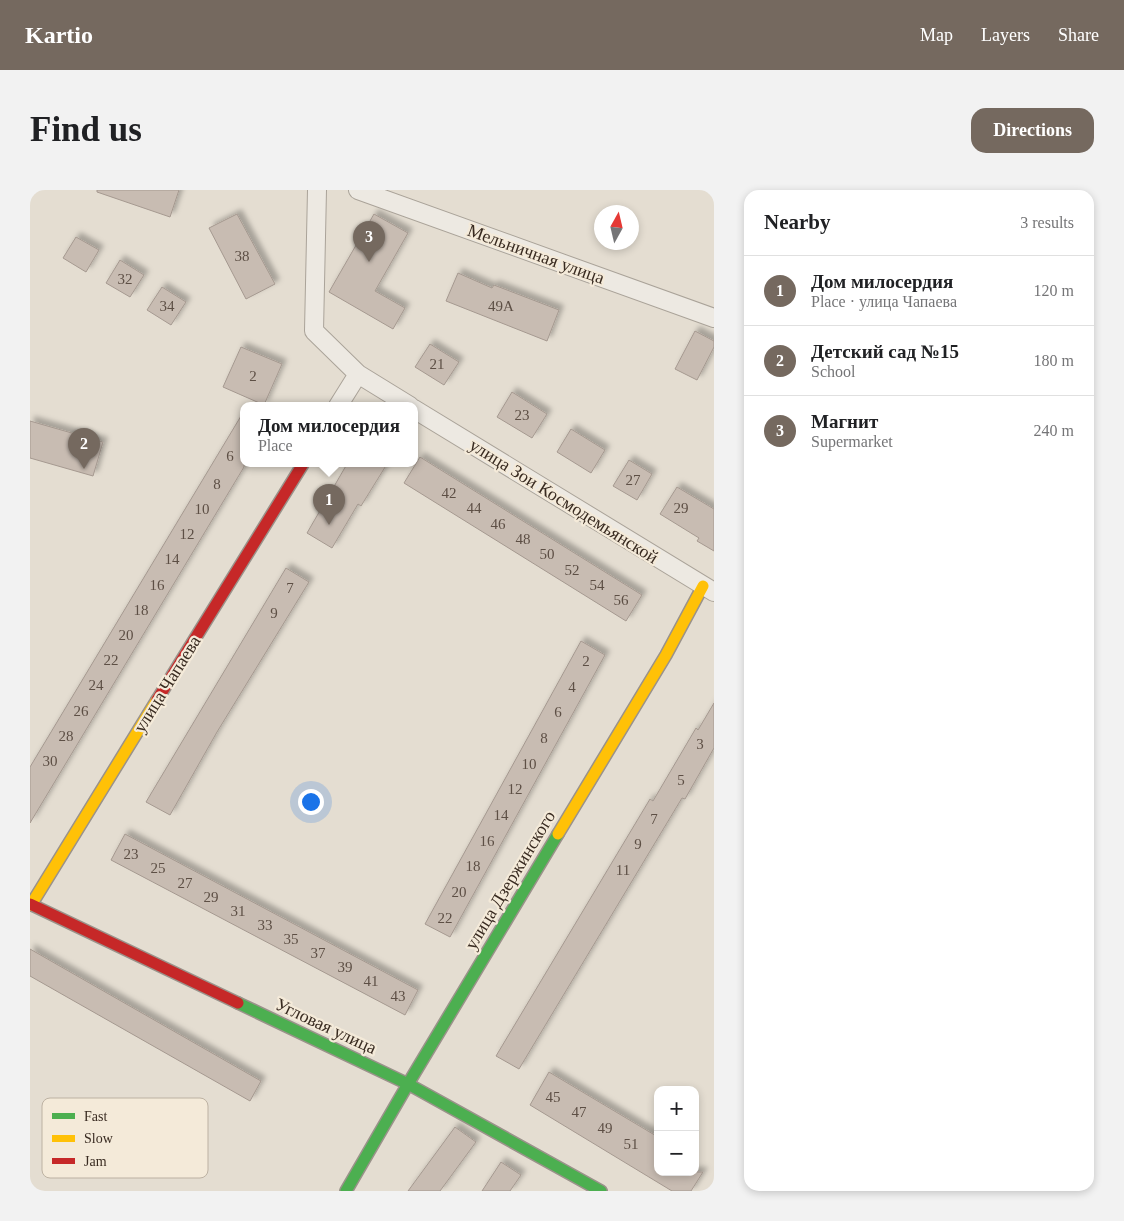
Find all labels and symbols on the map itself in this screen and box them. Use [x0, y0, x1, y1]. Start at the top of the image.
north arrow [594, 205, 639, 250]
street label: Мельничная улица [465, 220, 607, 288]
pin: 3 [353, 221, 385, 262]
house number: 38 [235, 248, 250, 264]
house number: 32 [118, 271, 133, 287]
house number: 34 [160, 298, 175, 314]
house number: 49А [488, 298, 514, 314]
house number: 21 [430, 356, 445, 372]
house number: 2 [249, 368, 257, 384]
house number: 23 [515, 407, 530, 423]
pin: 2 [68, 428, 100, 469]
street label: улица Зои Космодемьянской [466, 435, 662, 568]
house number: 6 [226, 448, 234, 464]
house number: 27 [626, 472, 641, 488]
house number: 8 [213, 476, 221, 492]
pin: 1 [313, 484, 345, 525]
house number: 42 [442, 485, 457, 501]
house number: 44 [467, 500, 482, 516]
house number: 29 [674, 500, 689, 516]
house number: 10 [195, 501, 210, 517]
house number: 46 [491, 516, 506, 532]
house number: 12 [180, 526, 195, 542]
house number: 48 [516, 531, 531, 547]
house number: 50 [540, 546, 555, 562]
house number: 14 [165, 551, 180, 567]
house number: 52 [565, 562, 580, 578]
house number: 16 [150, 577, 165, 593]
house number: 54 [590, 577, 605, 593]
house number: 7 [286, 580, 294, 596]
house number: 56 [614, 592, 629, 608]
house number: 18 [134, 602, 149, 618]
house number: 9 [270, 605, 278, 621]
house number: 20 [119, 627, 134, 643]
street label: улица Чапаева [129, 632, 205, 736]
house number: 22 [104, 652, 119, 668]
house number: 2 [582, 653, 590, 669]
house number: 24 [89, 677, 104, 693]
house number: 4 [568, 679, 576, 695]
house number: 26 [74, 703, 89, 719]
house number: 6 [554, 704, 562, 720]
house number: 28 [59, 728, 74, 744]
house number: 8 [540, 730, 548, 746]
house number: 3 [696, 736, 704, 752]
house number: 30 [43, 753, 58, 769]
house number: 10 [522, 756, 537, 772]
house number: 5 [677, 772, 685, 788]
house number: 12 [508, 781, 523, 797]
your location [298, 789, 324, 815]
street label: улица Дзержинского [461, 807, 559, 953]
house number: 14 [494, 807, 509, 823]
house number: 7 [650, 811, 658, 827]
house number: 16 [480, 833, 495, 849]
house number: 9 [634, 836, 642, 852]
house number: 23 [124, 846, 139, 862]
house number: 18 [466, 858, 481, 874]
house number: 25 [151, 860, 166, 876]
house number: 11 [616, 862, 630, 878]
house number: 27 [178, 875, 193, 891]
house number: 20 [452, 884, 467, 900]
house number: 29 [204, 889, 219, 905]
house number: 31 [231, 903, 246, 919]
house number: 22 [438, 910, 453, 926]
house number: 33 [258, 917, 273, 933]
house number: 35 [284, 931, 299, 947]
house number: 37 [311, 945, 326, 961]
house number: 39 [338, 959, 353, 975]
house number: 41 [364, 973, 379, 989]
house number: 43 [391, 988, 406, 1004]
street label: Угловая улица [272, 994, 380, 1058]
house number: 45 [546, 1089, 561, 1105]
legend [42, 1098, 208, 1178]
house number: 47 [572, 1104, 587, 1120]
text: Fast [84, 1109, 107, 1124]
house number: 49 [598, 1120, 613, 1136]
text: Slow [84, 1131, 114, 1146]
house number: 51 [624, 1136, 639, 1152]
text: Jam [84, 1154, 107, 1169]

